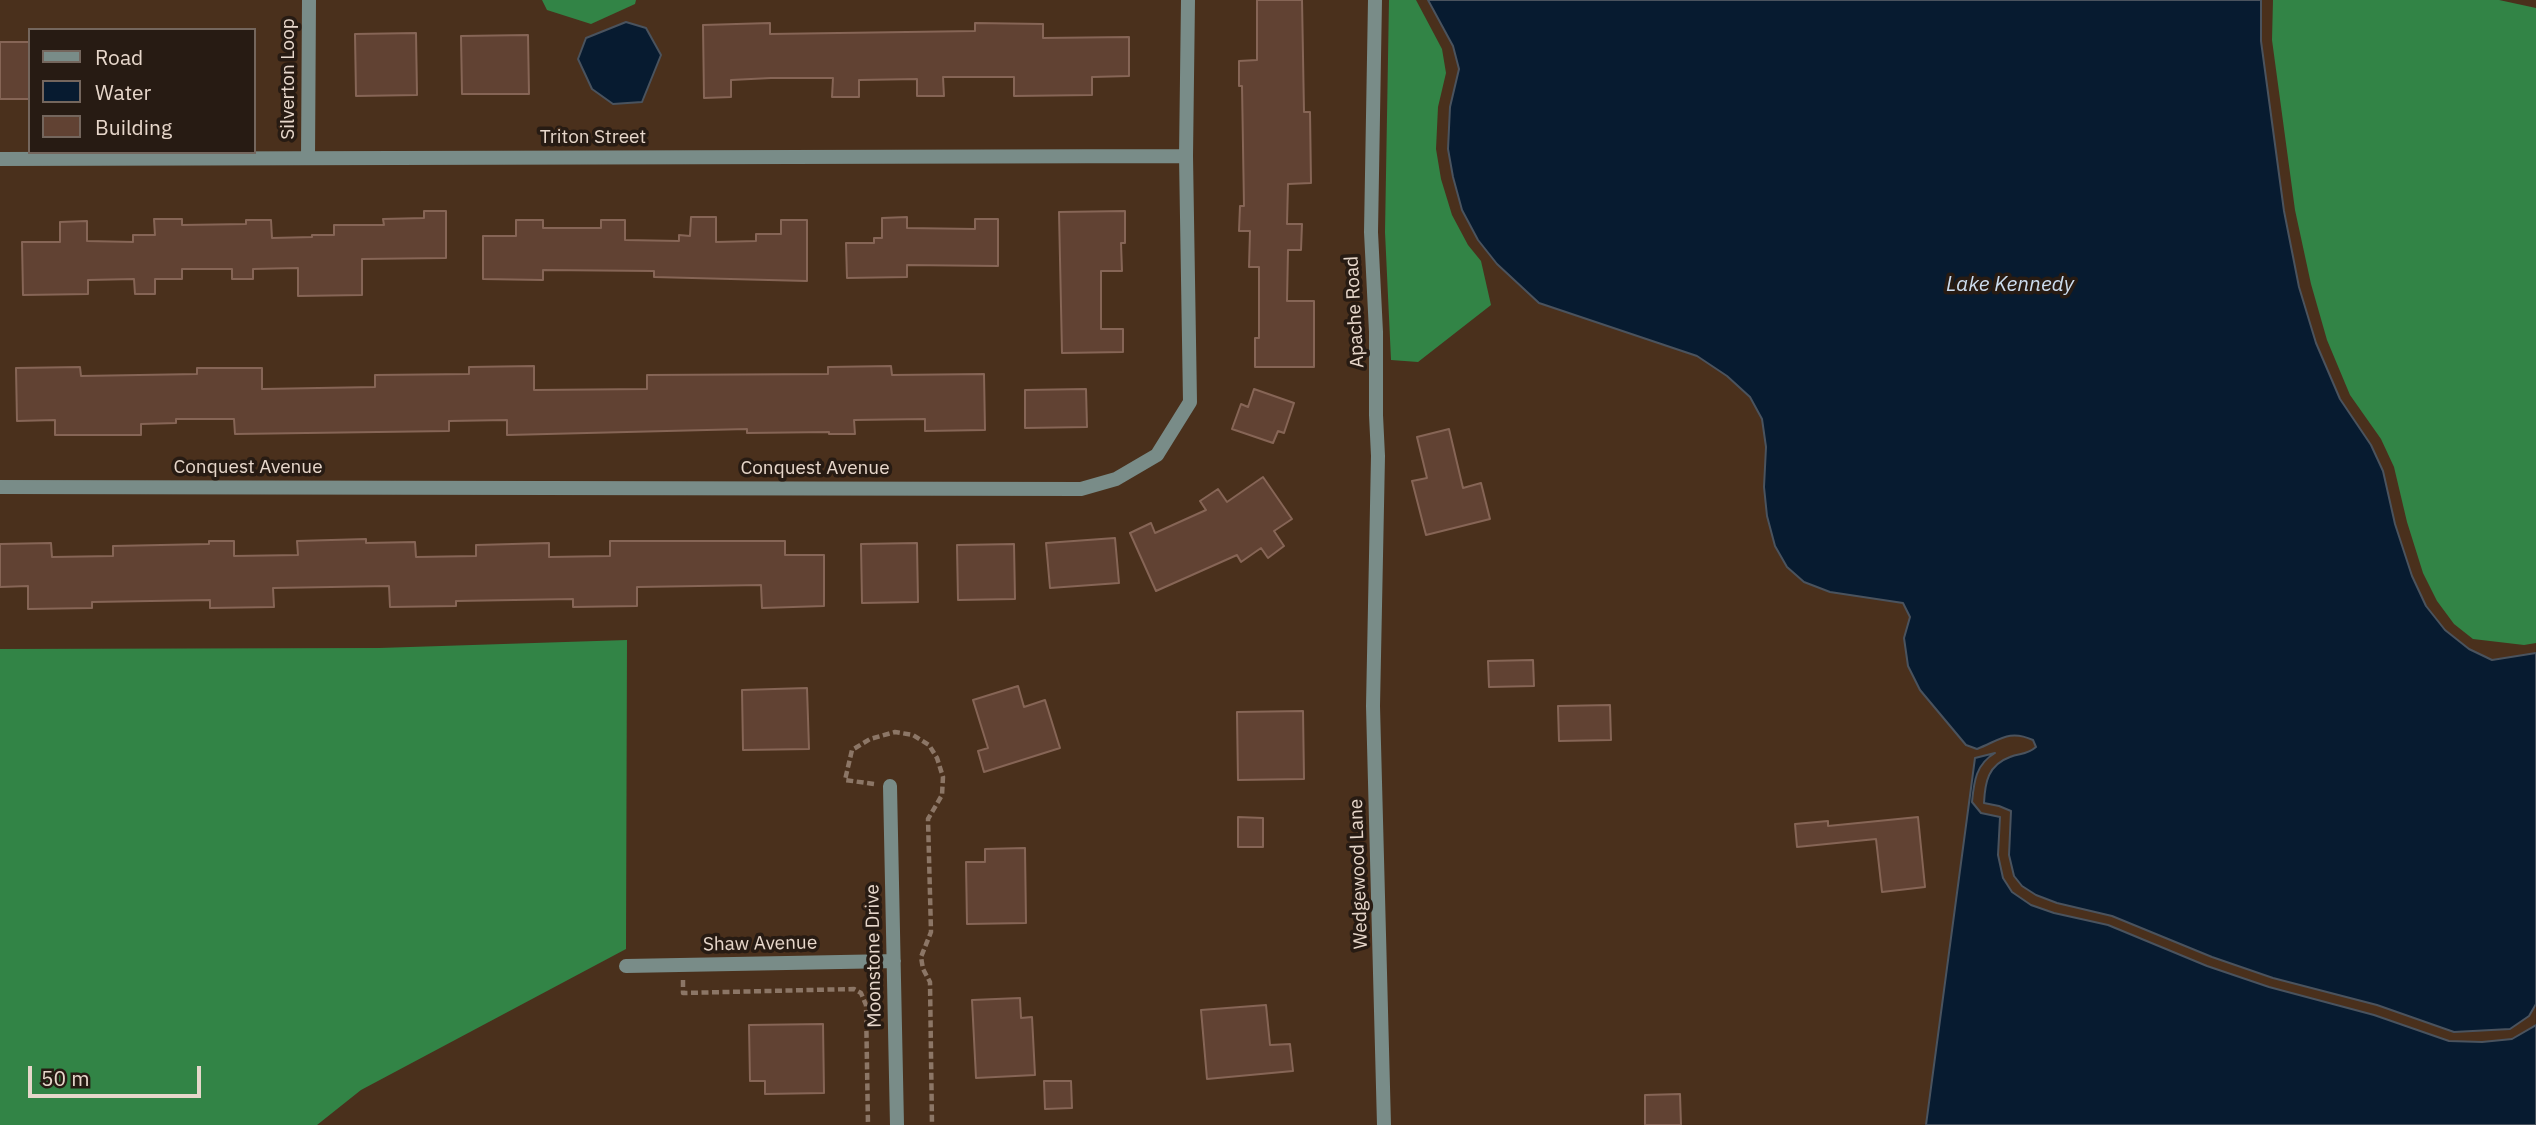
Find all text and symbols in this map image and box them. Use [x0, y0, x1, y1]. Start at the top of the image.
street label: Silverton Loop [278, 18, 300, 140]
legend [28, 28, 256, 154]
text: Road [95, 43, 143, 71]
text: Water [95, 78, 151, 106]
text: Building [95, 113, 172, 141]
street label: Triton Street [540, 127, 646, 149]
street label: Apache Road [1341, 255, 1369, 369]
water label: Lake Kennedy [1946, 272, 2074, 298]
street label: Conquest Avenue [173, 457, 323, 479]
street label: Conquest Avenue [740, 458, 890, 480]
street label: Wedgewood Lane [1345, 798, 1373, 950]
street label: Moonstone Drive [861, 884, 887, 1028]
street label: Shaw Avenue [703, 932, 817, 956]
scale bar [32, 1052, 205, 1096]
text: 50 m [41, 1064, 90, 1092]

